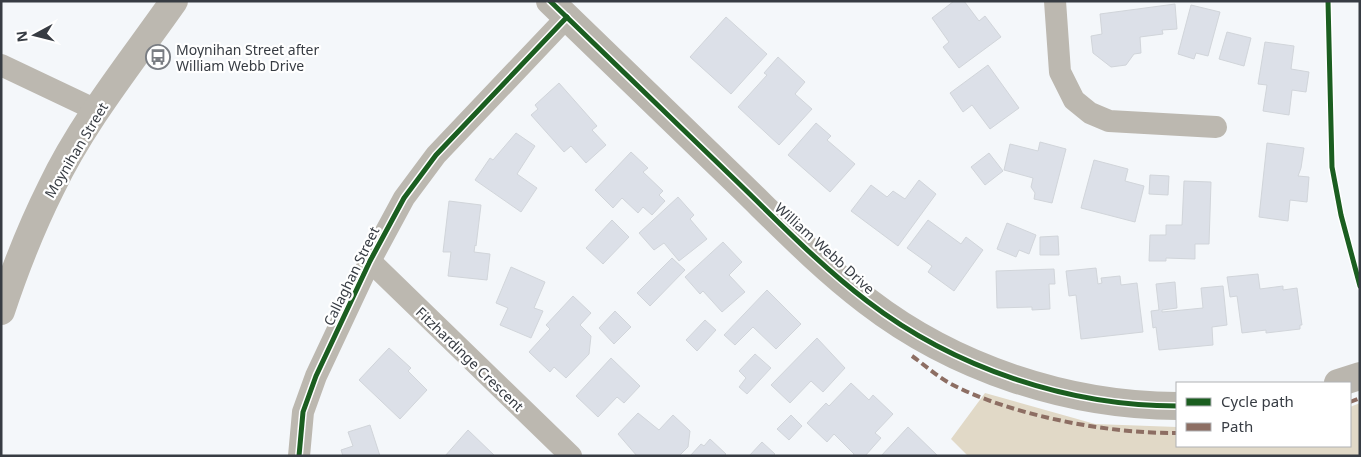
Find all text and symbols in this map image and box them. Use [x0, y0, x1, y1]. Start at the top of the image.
north arrow [10, 10, 60, 60]
text: N [11, 30, 32, 43]
place label: Moynihan Street after William Webb Drive [176, 40, 319, 75]
bus stop icon: Moynihan Street after William Webb Drive [145, 44, 171, 70]
street label: Moynihan Street [40, 99, 112, 201]
street label: William Webb Drive [771, 198, 879, 298]
street label: Callaghan Street [319, 223, 383, 329]
street label: Fitzhardinge Crescent [412, 303, 528, 415]
legend [1176, 382, 1351, 447]
text: Cycle path [1221, 391, 1294, 411]
text: Path [1221, 416, 1253, 436]

